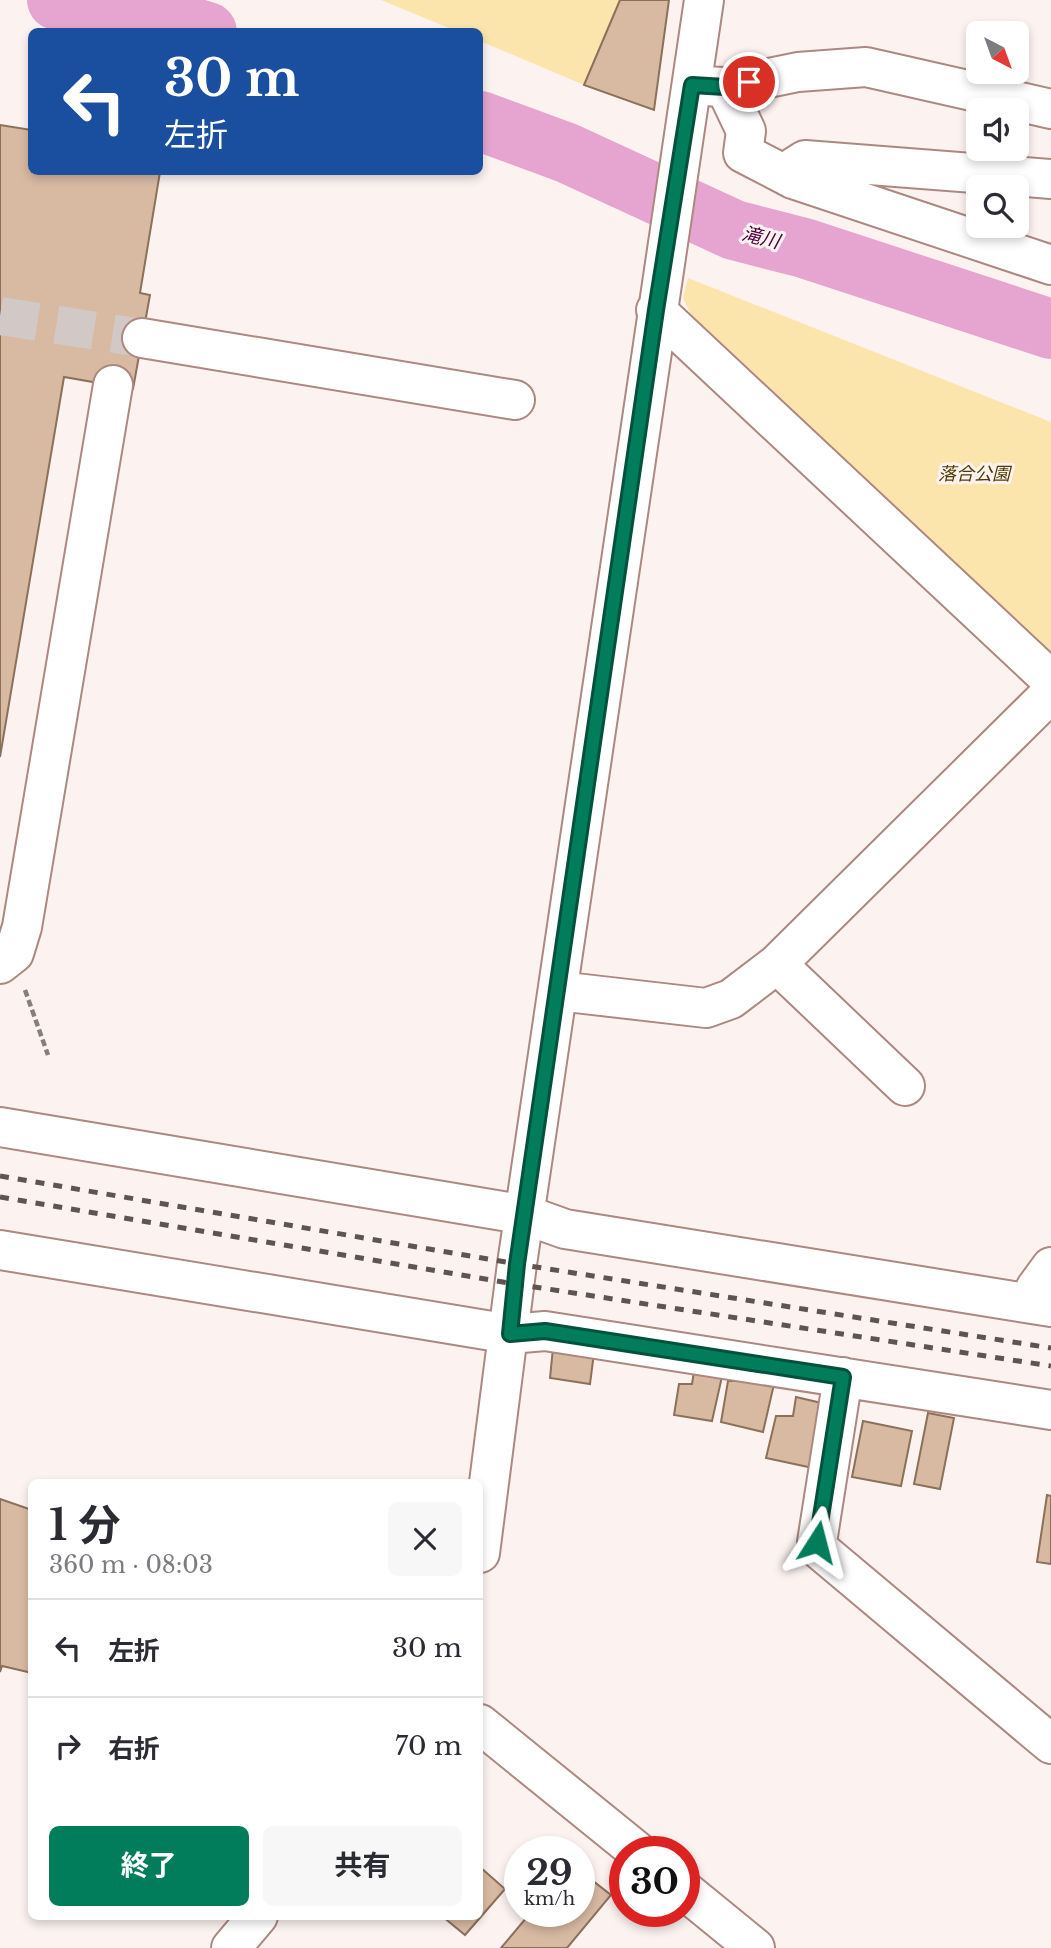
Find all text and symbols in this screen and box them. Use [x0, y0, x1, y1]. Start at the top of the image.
north arrow [966, 21, 1029, 84]
map controls [966, 21, 1029, 238]
text: 30 m [164, 48, 299, 109]
pin [719, 52, 779, 112]
icon: left [49, 56, 140, 147]
icon: arrive [730, 63, 768, 101]
button: sound [966, 98, 1029, 161]
text: 左折 [164, 115, 228, 155]
button: search [966, 175, 1029, 238]
water label: 滝川 [740, 222, 784, 254]
park label: 落合公園 [938, 463, 1013, 485]
text: 1 分 [49, 1499, 120, 1551]
button: close [388, 1502, 462, 1576]
position arrow [780, 1505, 854, 1579]
text: 360 m · 08:03 [49, 1551, 213, 1579]
icon: left [49, 1629, 87, 1667]
text: 30 m [392, 1632, 462, 1664]
text: 左折 [108, 1635, 160, 1667]
icon: right [49, 1727, 87, 1765]
text: 70 m [395, 1730, 462, 1762]
text: 右折 [108, 1733, 160, 1765]
button: 終了 [49, 1826, 249, 1906]
button: 共有 [263, 1826, 462, 1906]
speed limit sign: 30 [609, 1836, 700, 1927]
text: 29 [526, 1851, 573, 1894]
text: km/h [524, 1888, 575, 1910]

